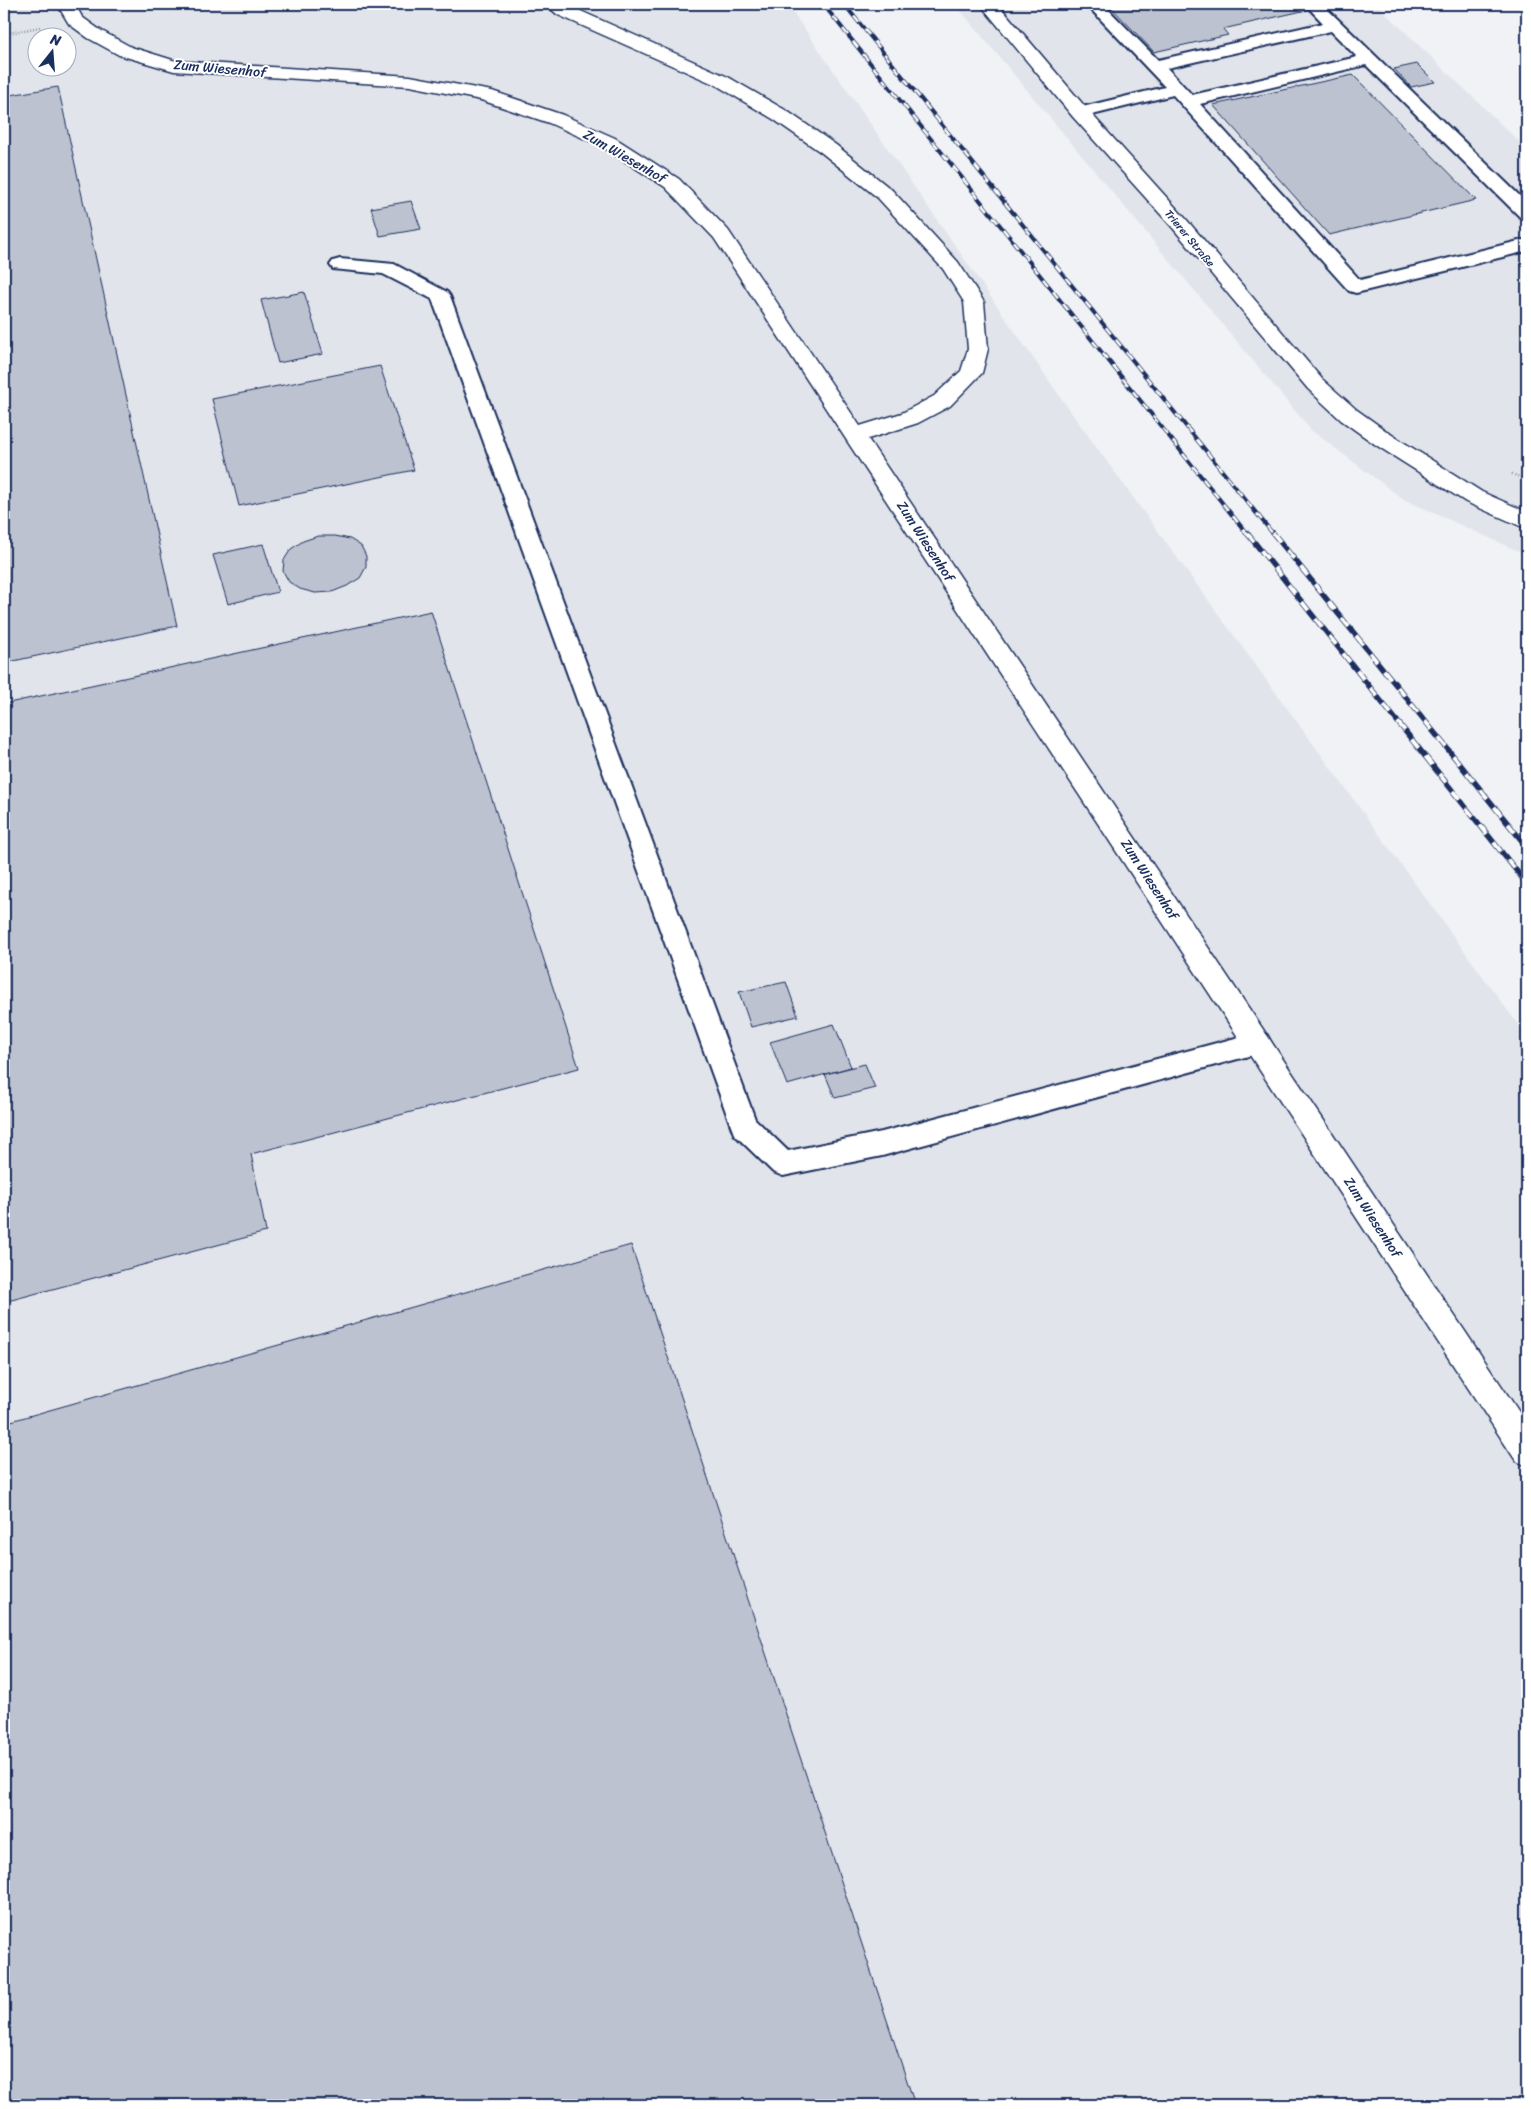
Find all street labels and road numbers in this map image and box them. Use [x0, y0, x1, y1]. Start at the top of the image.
street label: Zum Wiesenhof [173, 52, 269, 85]
street label: Zum Wiesenhof [578, 122, 673, 191]
street label: Trierer Straße [1160, 205, 1220, 272]
street label: Zum Wiesenhof [890, 496, 962, 589]
street label: Zum Wiesenhof [1114, 834, 1186, 927]
street label: Zum Wiesenhof [1337, 1172, 1409, 1265]

